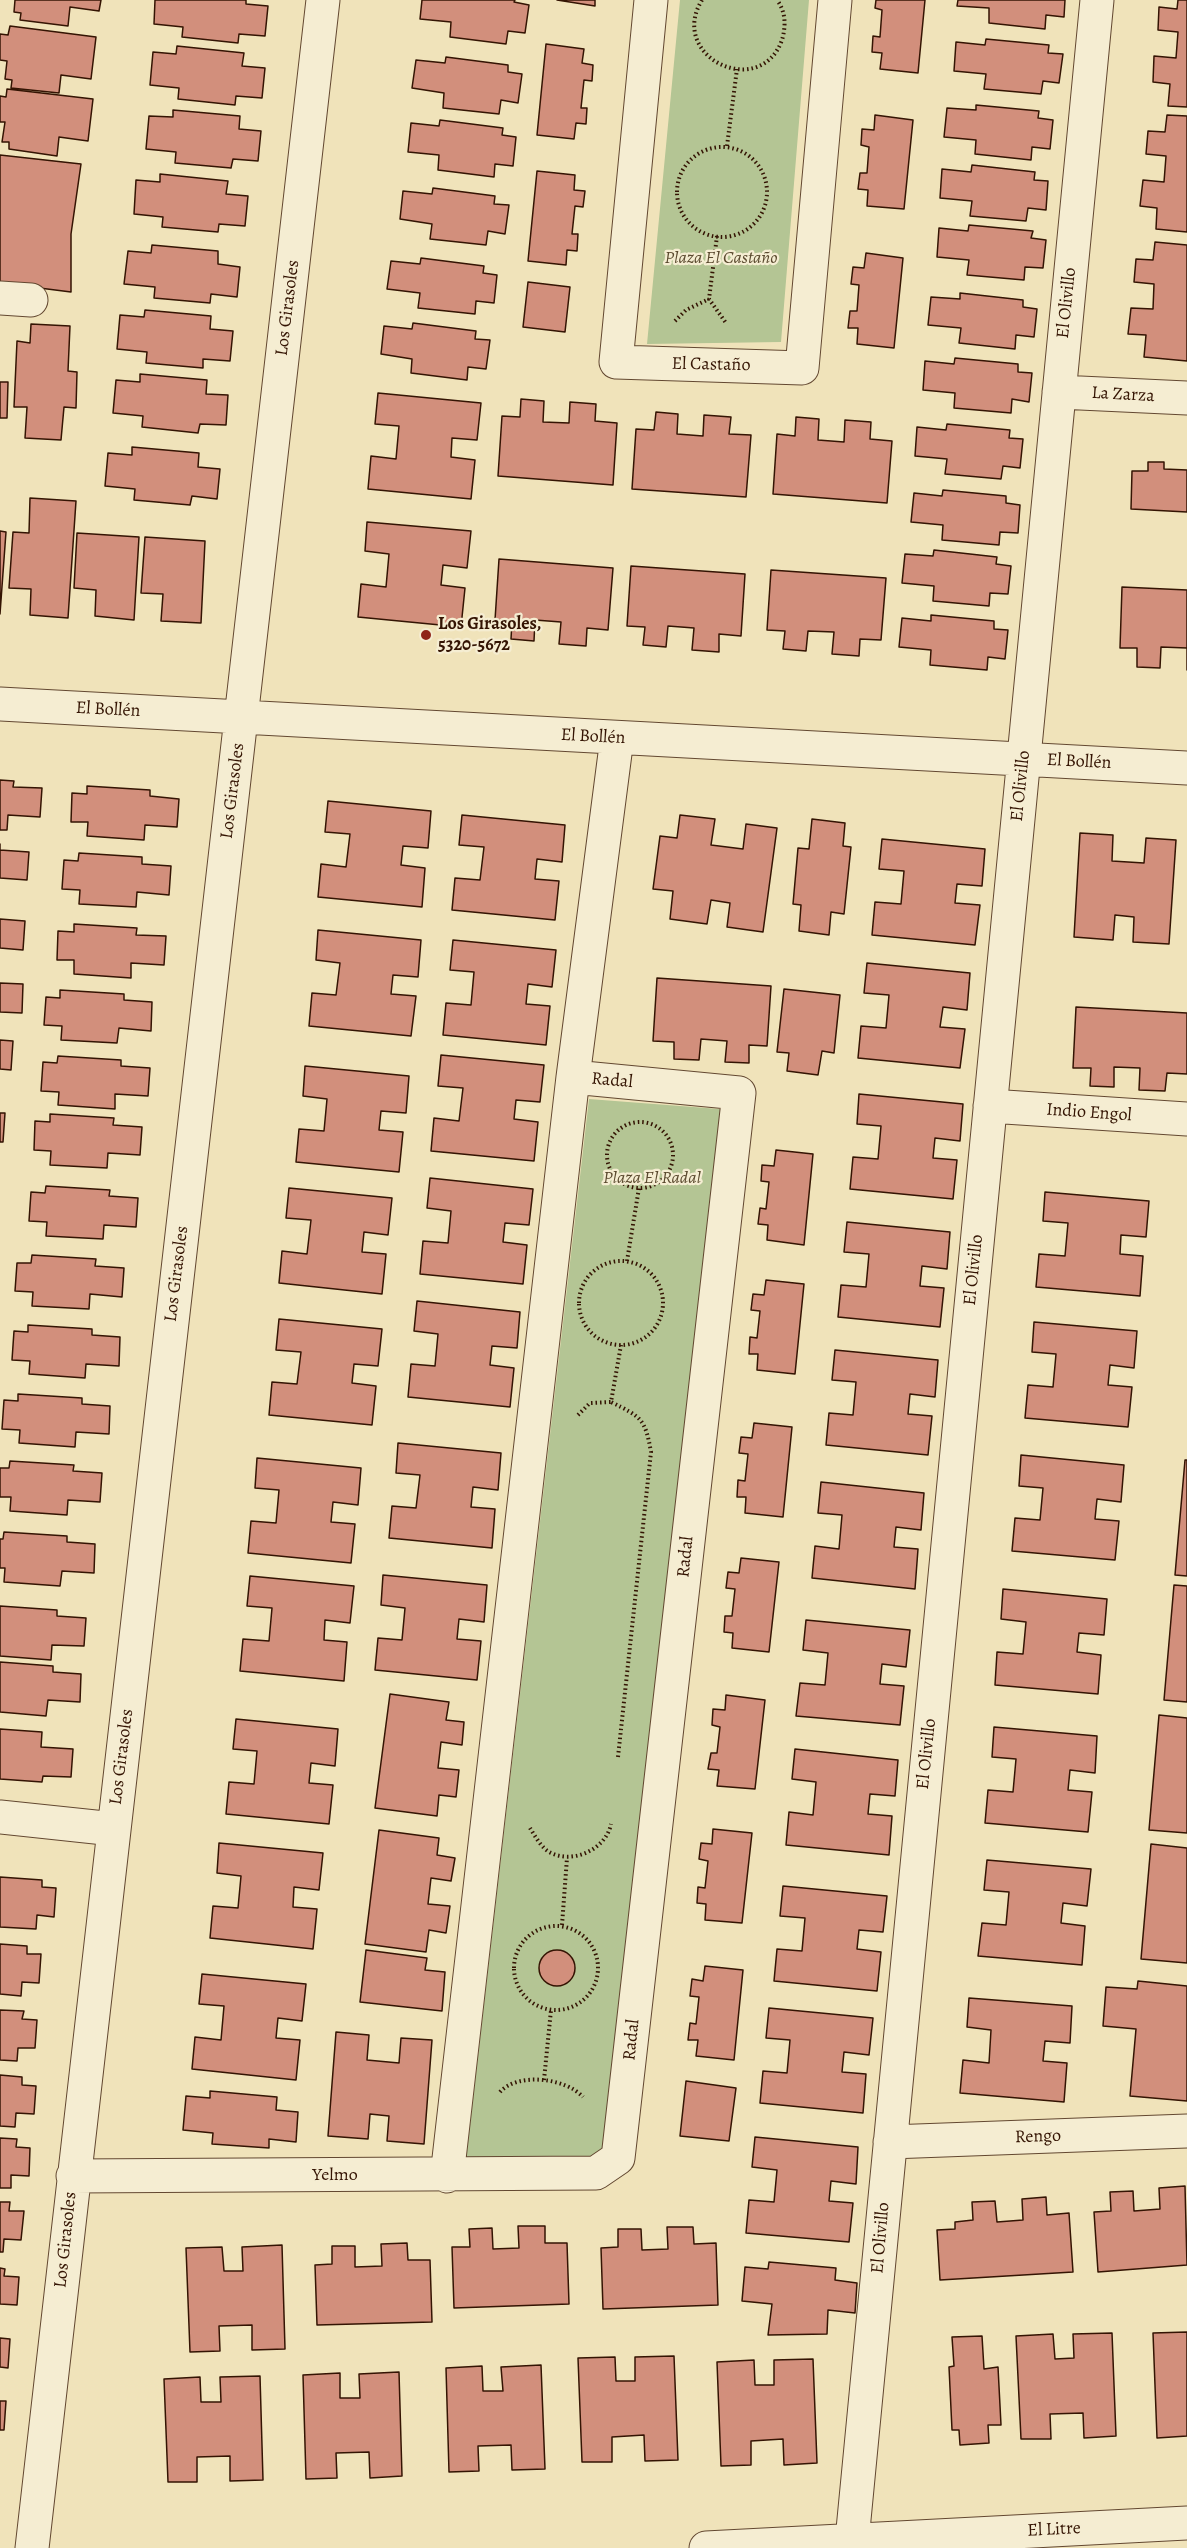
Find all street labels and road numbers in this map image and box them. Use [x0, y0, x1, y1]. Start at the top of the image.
street label: Los Girasoles [271, 259, 305, 357]
street label: El Olivillo [1053, 266, 1081, 340]
street label: El Castaño [671, 354, 751, 376]
street label: La Zarza [1091, 383, 1155, 407]
street label: El Bollén [75, 698, 141, 722]
street label: El Bollén [560, 725, 626, 749]
street label: Los Girasoles [216, 742, 250, 840]
street label: El Olivillo [1007, 749, 1035, 823]
street label: El Bollén [1046, 750, 1112, 774]
street label: Radal [590, 1068, 634, 1094]
street label: Indio Engol [1045, 1099, 1133, 1127]
street label: Los Girasoles [160, 1225, 194, 1323]
street label: El Olivillo [960, 1233, 988, 1307]
street label: Radal [673, 1535, 699, 1579]
street label: Los Girasoles [105, 1708, 139, 1806]
street label: El Olivillo [913, 1717, 941, 1791]
street label: Radal [619, 2018, 645, 2062]
street label: Rengo [1014, 2125, 1062, 2149]
street label: Yelmo [312, 2165, 358, 2187]
street label: Los Girasoles [50, 2191, 82, 2289]
street label: El Olivillo [867, 2202, 895, 2274]
street label: El Litre [1027, 2518, 1081, 2542]

